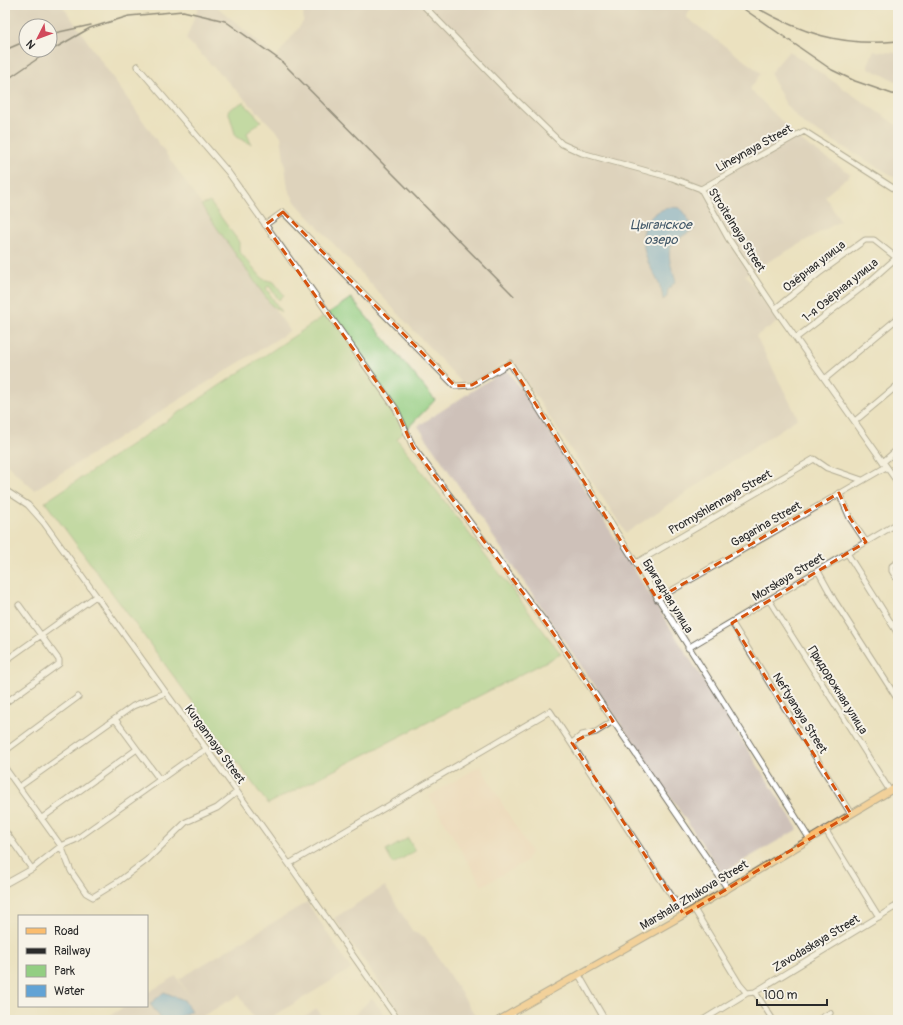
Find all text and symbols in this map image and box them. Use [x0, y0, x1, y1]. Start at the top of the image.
north arrow [18, 18, 58, 58]
text: N [23, 37, 38, 51]
street label: Lineynaya Street [714, 121, 795, 176]
street label: Stroitelnaya Street [705, 185, 769, 275]
water label: Цыганское озеро [630, 217, 693, 248]
street label: Озёрная улица [780, 237, 849, 295]
street label: 1-я Озёрная улица [799, 255, 882, 326]
street label: Promyshlennaya Street [666, 467, 775, 538]
street label: Gagarina Street [728, 498, 804, 551]
street label: Morskaya Street [750, 550, 827, 605]
street label: Бригадная улица [639, 556, 697, 637]
street label: Придорожная улица [804, 643, 871, 738]
street label: Neftyanaya Street [769, 670, 830, 757]
street label: Kurgannaya Street [181, 702, 248, 787]
street label: Marshala Zhukova Street [637, 857, 751, 934]
street label: Zavodaskaya Street [770, 911, 863, 975]
legend [18, 915, 148, 1007]
text: Road [54, 924, 79, 939]
text: Railway [54, 944, 90, 959]
text: Park [54, 964, 75, 979]
scale bar [757, 981, 827, 1007]
text: Water [54, 984, 85, 999]
text: 100 m [763, 988, 798, 1003]

